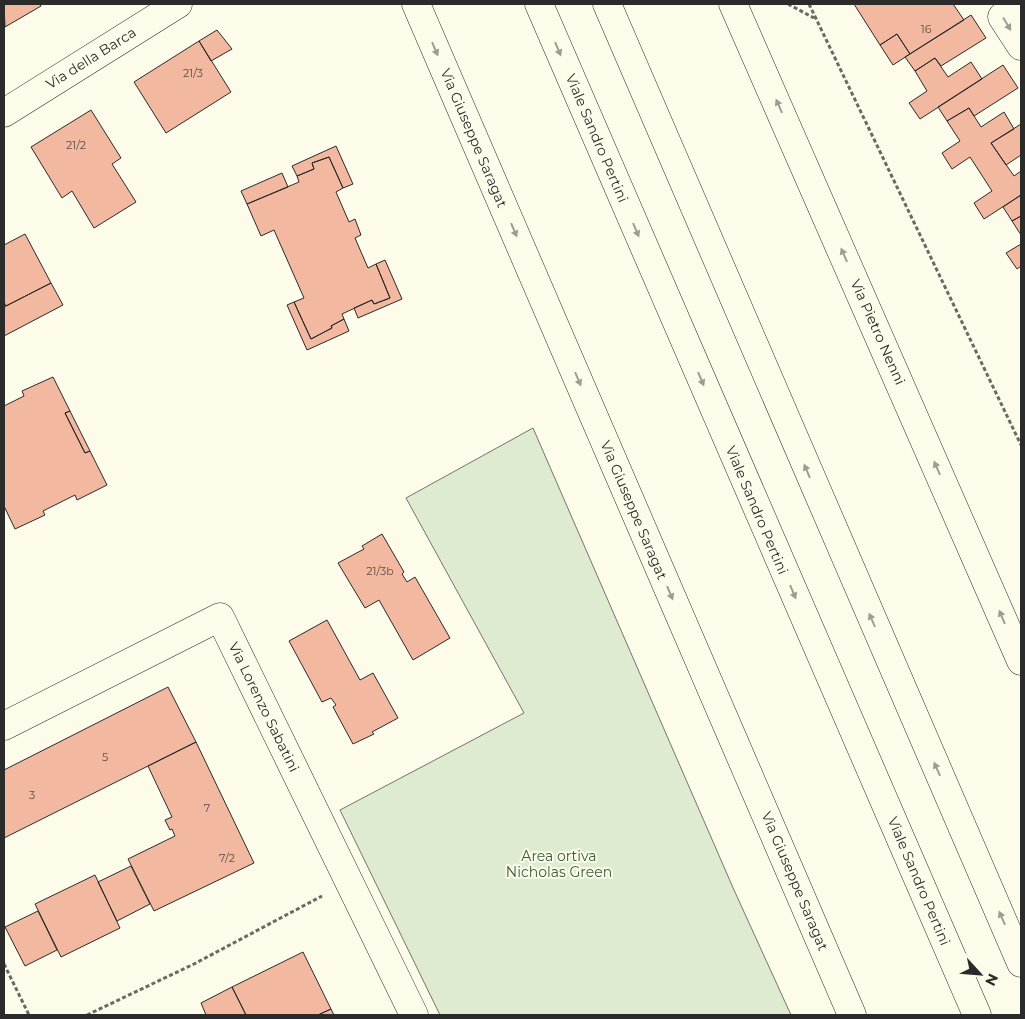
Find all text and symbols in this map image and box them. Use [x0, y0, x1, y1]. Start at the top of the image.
one-way arrow [1003, 16, 1011, 31]
house number: 16 [921, 22, 932, 36]
street label: Via della Barca [43, 23, 139, 93]
one-way arrow [432, 41, 440, 56]
one-way arrow [555, 41, 563, 56]
house number: 21/3 [183, 66, 203, 80]
street label: Via Giuseppe Saragat [437, 66, 512, 211]
street label: Viale Sandro Pertini [562, 71, 632, 205]
one-way arrow [774, 99, 782, 113]
house number: 21/2 [66, 138, 86, 152]
one-way arrow [510, 223, 518, 237]
one-way arrow [633, 223, 641, 237]
one-way arrow [839, 248, 847, 262]
street label: Via Pietro Nenni [847, 276, 909, 388]
one-way arrow [574, 372, 582, 387]
one-way arrow [697, 372, 705, 386]
street label: Via Giuseppe Saragat [597, 438, 672, 583]
street label: Viale Sandro Pertini [722, 443, 792, 577]
one-way arrow [933, 461, 941, 475]
one-way arrow [803, 464, 811, 478]
house number: 21/3b [366, 564, 394, 578]
one-way arrow [790, 585, 798, 599]
one-way arrow [666, 586, 674, 601]
one-way arrow [997, 610, 1005, 624]
one-way arrow [868, 613, 876, 627]
street label: Via Lorenzo Sabatini [225, 639, 303, 775]
house number: 5 [102, 750, 108, 764]
one-way arrow [932, 762, 940, 776]
house number: 3 [29, 788, 35, 802]
house number: 7 [204, 801, 210, 815]
street label: Via Giuseppe Saragat [758, 809, 833, 954]
street label: Viale Sandro Pertini [884, 814, 954, 948]
park label: Area ortiva Nicholas Green [506, 847, 612, 881]
house number: 7/2 [219, 851, 235, 865]
one-way arrow [997, 911, 1005, 925]
north arrow [955, 949, 1005, 999]
text: N [981, 971, 1002, 989]

